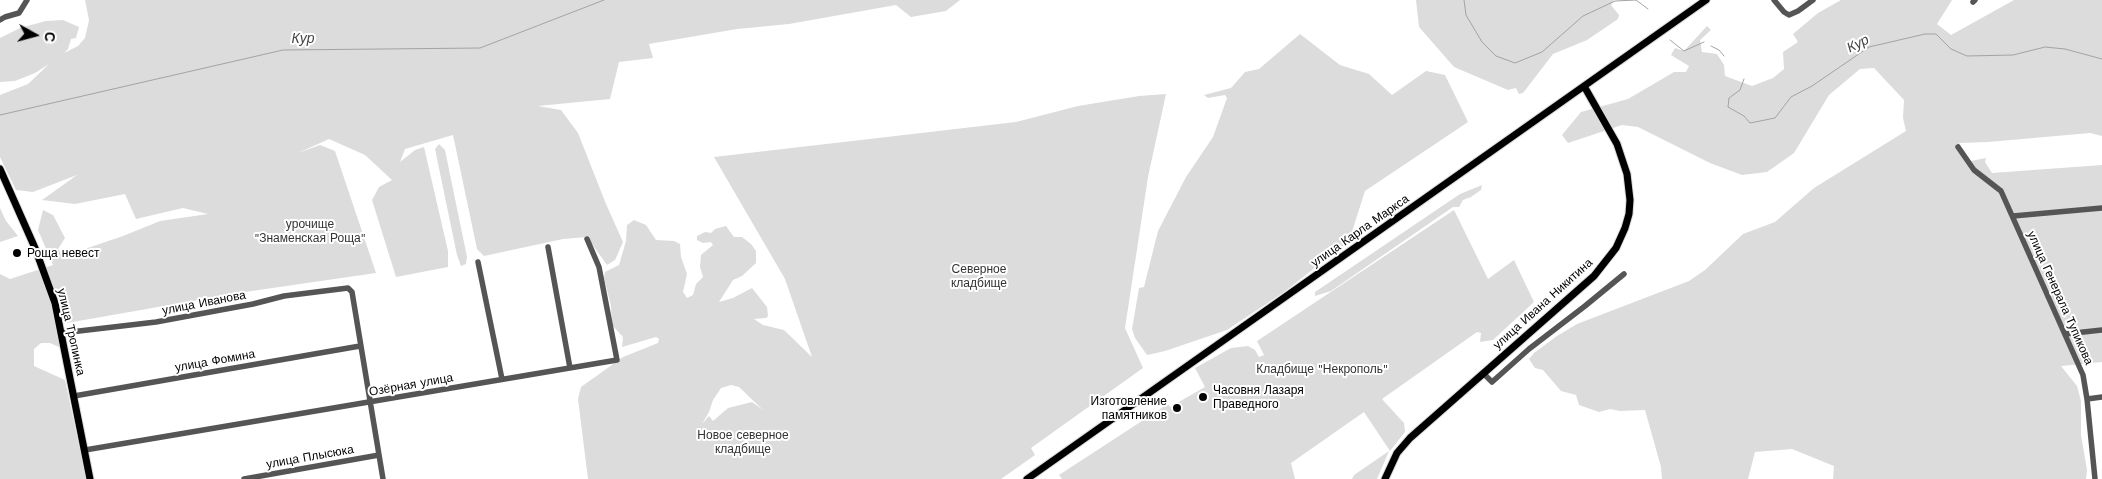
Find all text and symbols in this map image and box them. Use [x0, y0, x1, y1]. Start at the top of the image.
north arrow [10, 10, 60, 60]
text: С [41, 31, 58, 43]
water label: Кур [292, 31, 314, 47]
water label: Кур [1844, 31, 1872, 57]
street label: улица Карла Маркса [1308, 192, 1412, 270]
park label: урочище "Знаменская Роща" [254, 217, 366, 245]
street label: улица Генерала Тупикова [2024, 229, 2096, 367]
place label: Роща невест [27, 246, 100, 260]
marker: Роща невест [11, 247, 23, 259]
street label: улица Ивана Никитина [1490, 256, 1596, 352]
park label: Северное кладбище [951, 262, 1007, 290]
street label: улица Тропинка [54, 287, 88, 377]
street label: улица Иванова [161, 288, 247, 318]
street label: улица Фомина [174, 347, 256, 375]
park label: Кладбище "Некрополь" [1256, 362, 1388, 376]
street label: Озёрная улица [368, 371, 454, 399]
place label: Часовня Лазаря Праведного [1213, 383, 1304, 411]
marker: Часовня Лазаря Праведного [1197, 391, 1209, 403]
place label: Изготовление памятников [1091, 394, 1167, 422]
marker: Изготовление памятников [1171, 402, 1183, 414]
park label: Новое северное кладбище [697, 428, 789, 456]
street label: улица Плысюка [265, 442, 355, 472]

